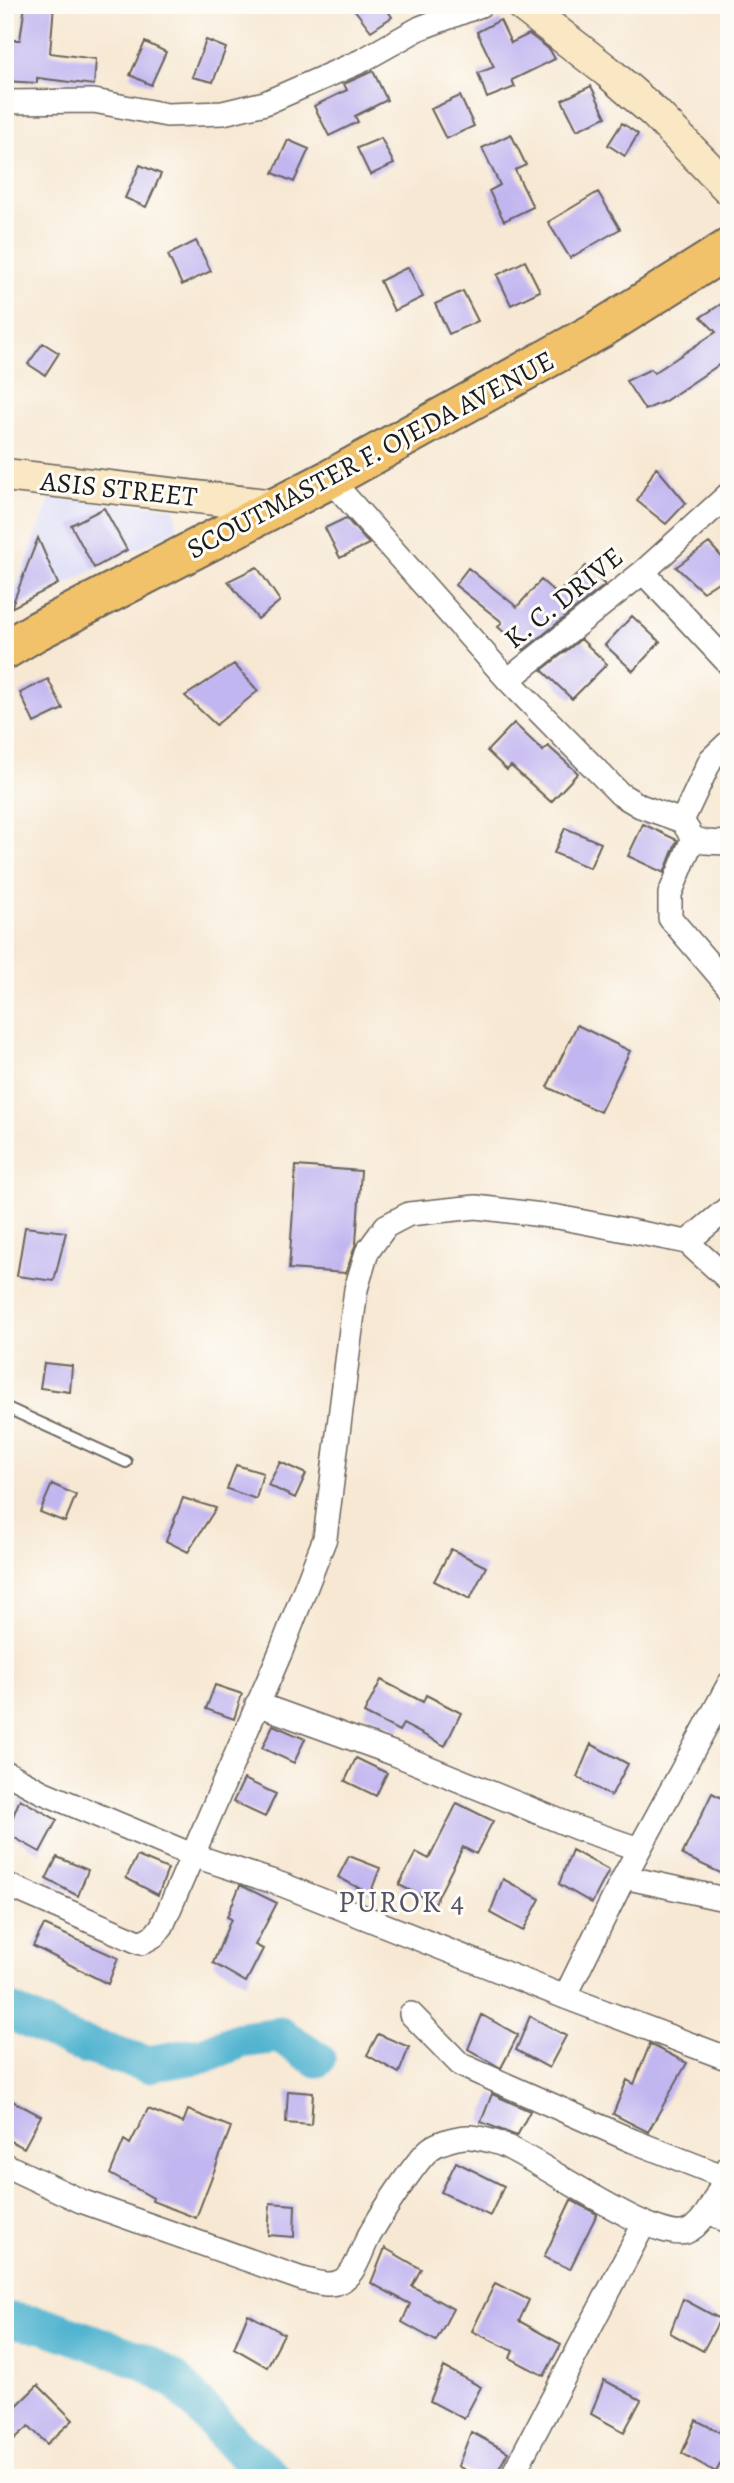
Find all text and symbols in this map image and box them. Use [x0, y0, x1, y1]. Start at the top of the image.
street label: SCOUTMASTER F. OJEDA AVENUE [180, 342, 561, 568]
street label: ASIS STREET [38, 462, 199, 516]
street label: K. C. DRIVE [496, 538, 631, 657]
district label: PUROK 4 [338, 1882, 466, 1922]

